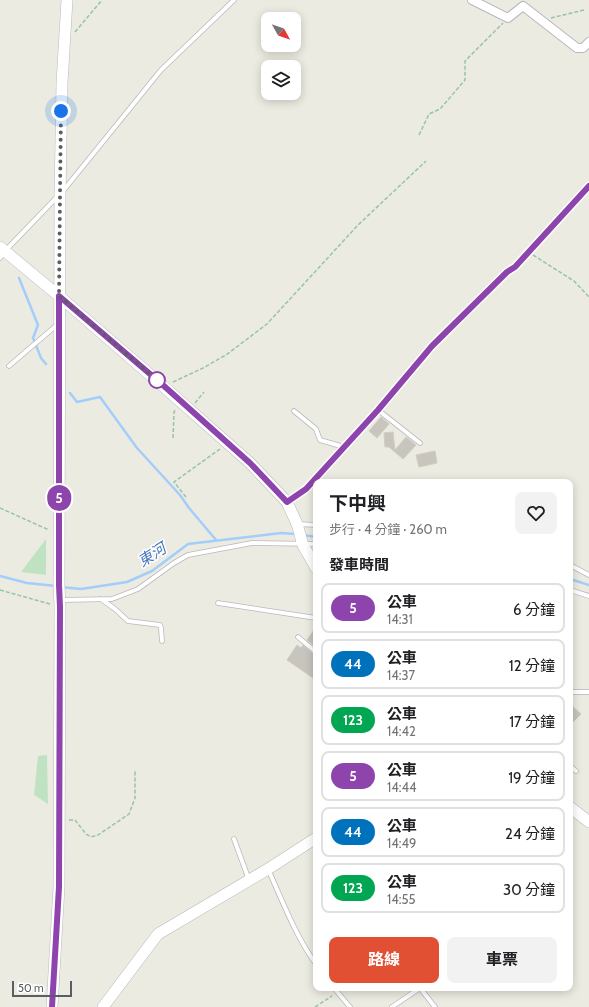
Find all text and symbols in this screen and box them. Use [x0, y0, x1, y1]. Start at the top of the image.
north arrow [261, 12, 301, 52]
map controls [261, 12, 301, 100]
button: layers [261, 60, 301, 100]
your location [51, 101, 71, 121]
unlabelled marker [148, 371, 166, 389]
line badge: 5 [46, 485, 72, 511]
text: 5 [55, 489, 63, 507]
text: 下中興 [329, 492, 386, 515]
button: heart [515, 492, 557, 534]
text: 步行 · 4 分鐘 · 260 m [329, 521, 447, 537]
water label: 東河 [135, 538, 172, 571]
text: 發車時間 [329, 556, 389, 574]
text: 公車 [387, 593, 417, 611]
text: 5 [349, 599, 357, 617]
text: 6 分鐘 [513, 601, 555, 619]
text: 14:31 [387, 611, 413, 627]
text: 公車 [387, 649, 417, 667]
text: 44 [344, 655, 362, 673]
text: 12 分鐘 [509, 657, 555, 675]
text: 14:37 [387, 667, 415, 683]
text: 公車 [387, 705, 417, 723]
text: 123 [343, 711, 363, 729]
text: 17 分鐘 [509, 713, 555, 731]
text: 14:42 [387, 723, 416, 739]
text: 公車 [387, 761, 417, 779]
text: 5 [349, 767, 357, 785]
text: 19 分鐘 [508, 769, 555, 787]
text: 14:44 [387, 779, 416, 795]
text: 公車 [387, 817, 417, 835]
text: 44 [344, 823, 362, 841]
text: 24 分鐘 [505, 825, 555, 843]
text: 14:49 [387, 835, 416, 851]
text: 公車 [387, 873, 417, 891]
text: 123 [343, 879, 363, 897]
text: 30 分鐘 [503, 881, 555, 899]
text: 14:55 [387, 891, 416, 907]
button: 路線 [329, 937, 439, 983]
button: 車票 [447, 937, 557, 983]
scale bar [12, 979, 72, 998]
text: 50 m [18, 981, 44, 995]

